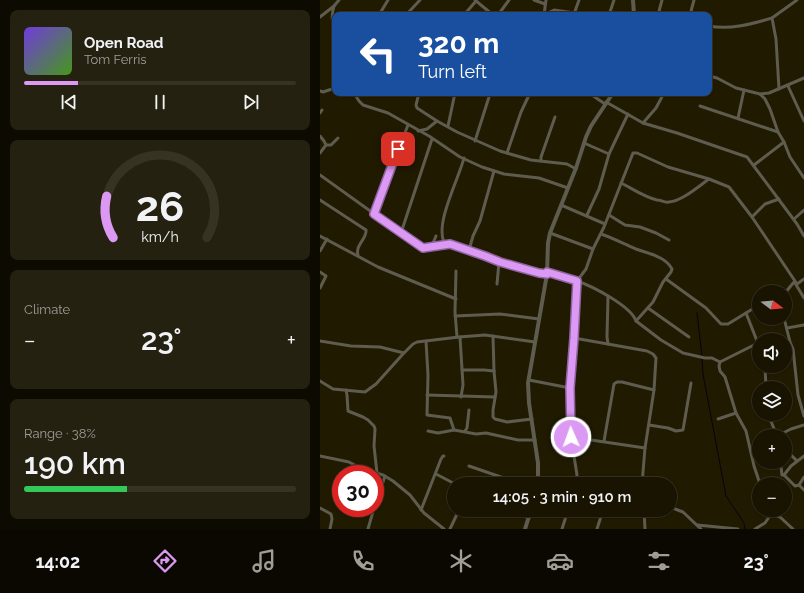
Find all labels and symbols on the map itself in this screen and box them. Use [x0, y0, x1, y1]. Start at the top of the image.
pin [381, 132, 415, 166]
north arrow [752, 285, 792, 325]
position arrow [550, 416, 592, 458]
speed limit sign: 30 [332, 465, 384, 517]

